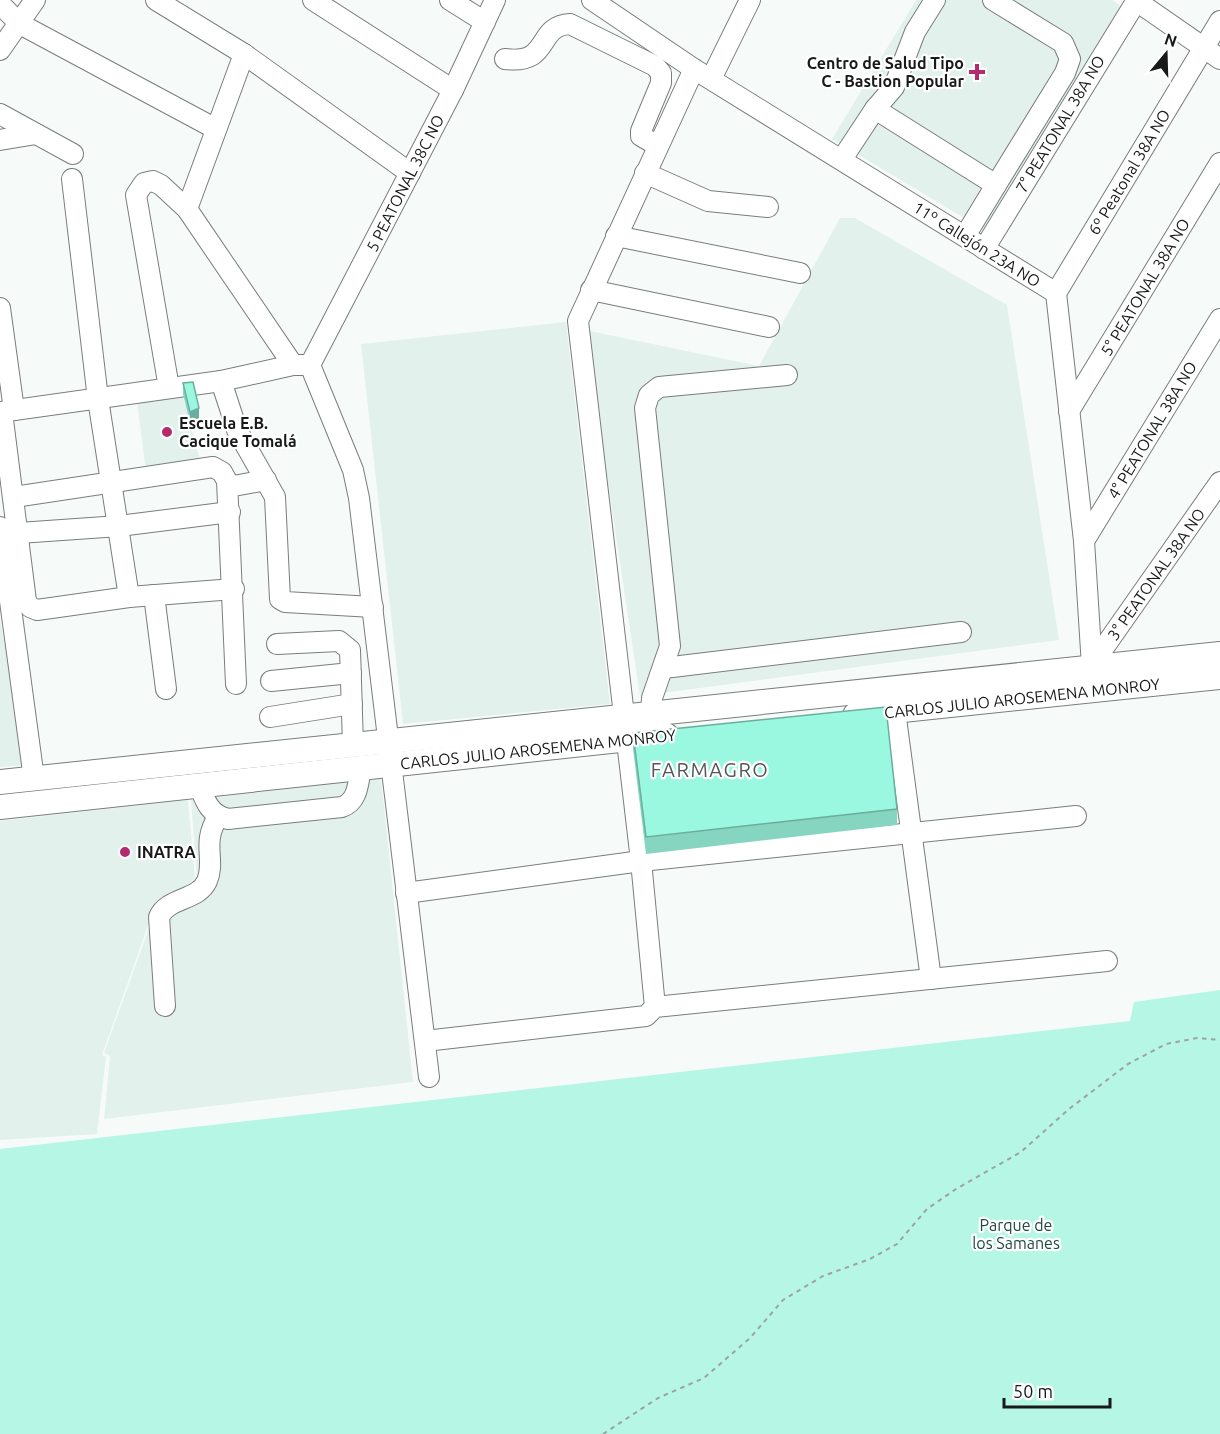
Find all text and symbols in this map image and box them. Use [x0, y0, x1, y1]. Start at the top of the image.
north arrow [1136, 24, 1196, 84]
text: N [1162, 29, 1179, 50]
street label: 7° PEATONAL 38A NO [1012, 52, 1108, 196]
place label: Centro de Salud Tipo C - Bastion Popular [807, 54, 964, 90]
marker: Centro de Salud Tipo C - Bastion Popular [968, 63, 986, 81]
street label: 6º Peatonal 38A NO [1085, 106, 1173, 238]
street label: 5 PEATONAL 38C NO [363, 112, 447, 254]
street label: 11º Callejón 23A NO [910, 198, 1044, 290]
street label: 5° PEATONAL 38A NO [1097, 215, 1193, 359]
street label: 4° PEATONAL 38A NO [1104, 358, 1200, 502]
place label: Escuela E.B. Cacique Tomalá [179, 414, 297, 450]
marker: Escuela E.B. Cacique Tomalá [160, 425, 174, 439]
street label: 3° PEATONAL 38A NO [1104, 505, 1208, 643]
street label: CARLOS JULIO AROSEMENA MONROY [883, 674, 1161, 721]
street label: CARLOS JULIO AROSEMENA MONROY [399, 725, 677, 772]
district label: FARMAGRO [651, 758, 769, 781]
place label: INATRA [137, 843, 196, 861]
marker: INATRA [118, 845, 132, 859]
park label: Parque de los Samanes [972, 1216, 1060, 1252]
scale bar [1004, 1371, 1110, 1409]
text: 50 m [1013, 1381, 1053, 1401]

